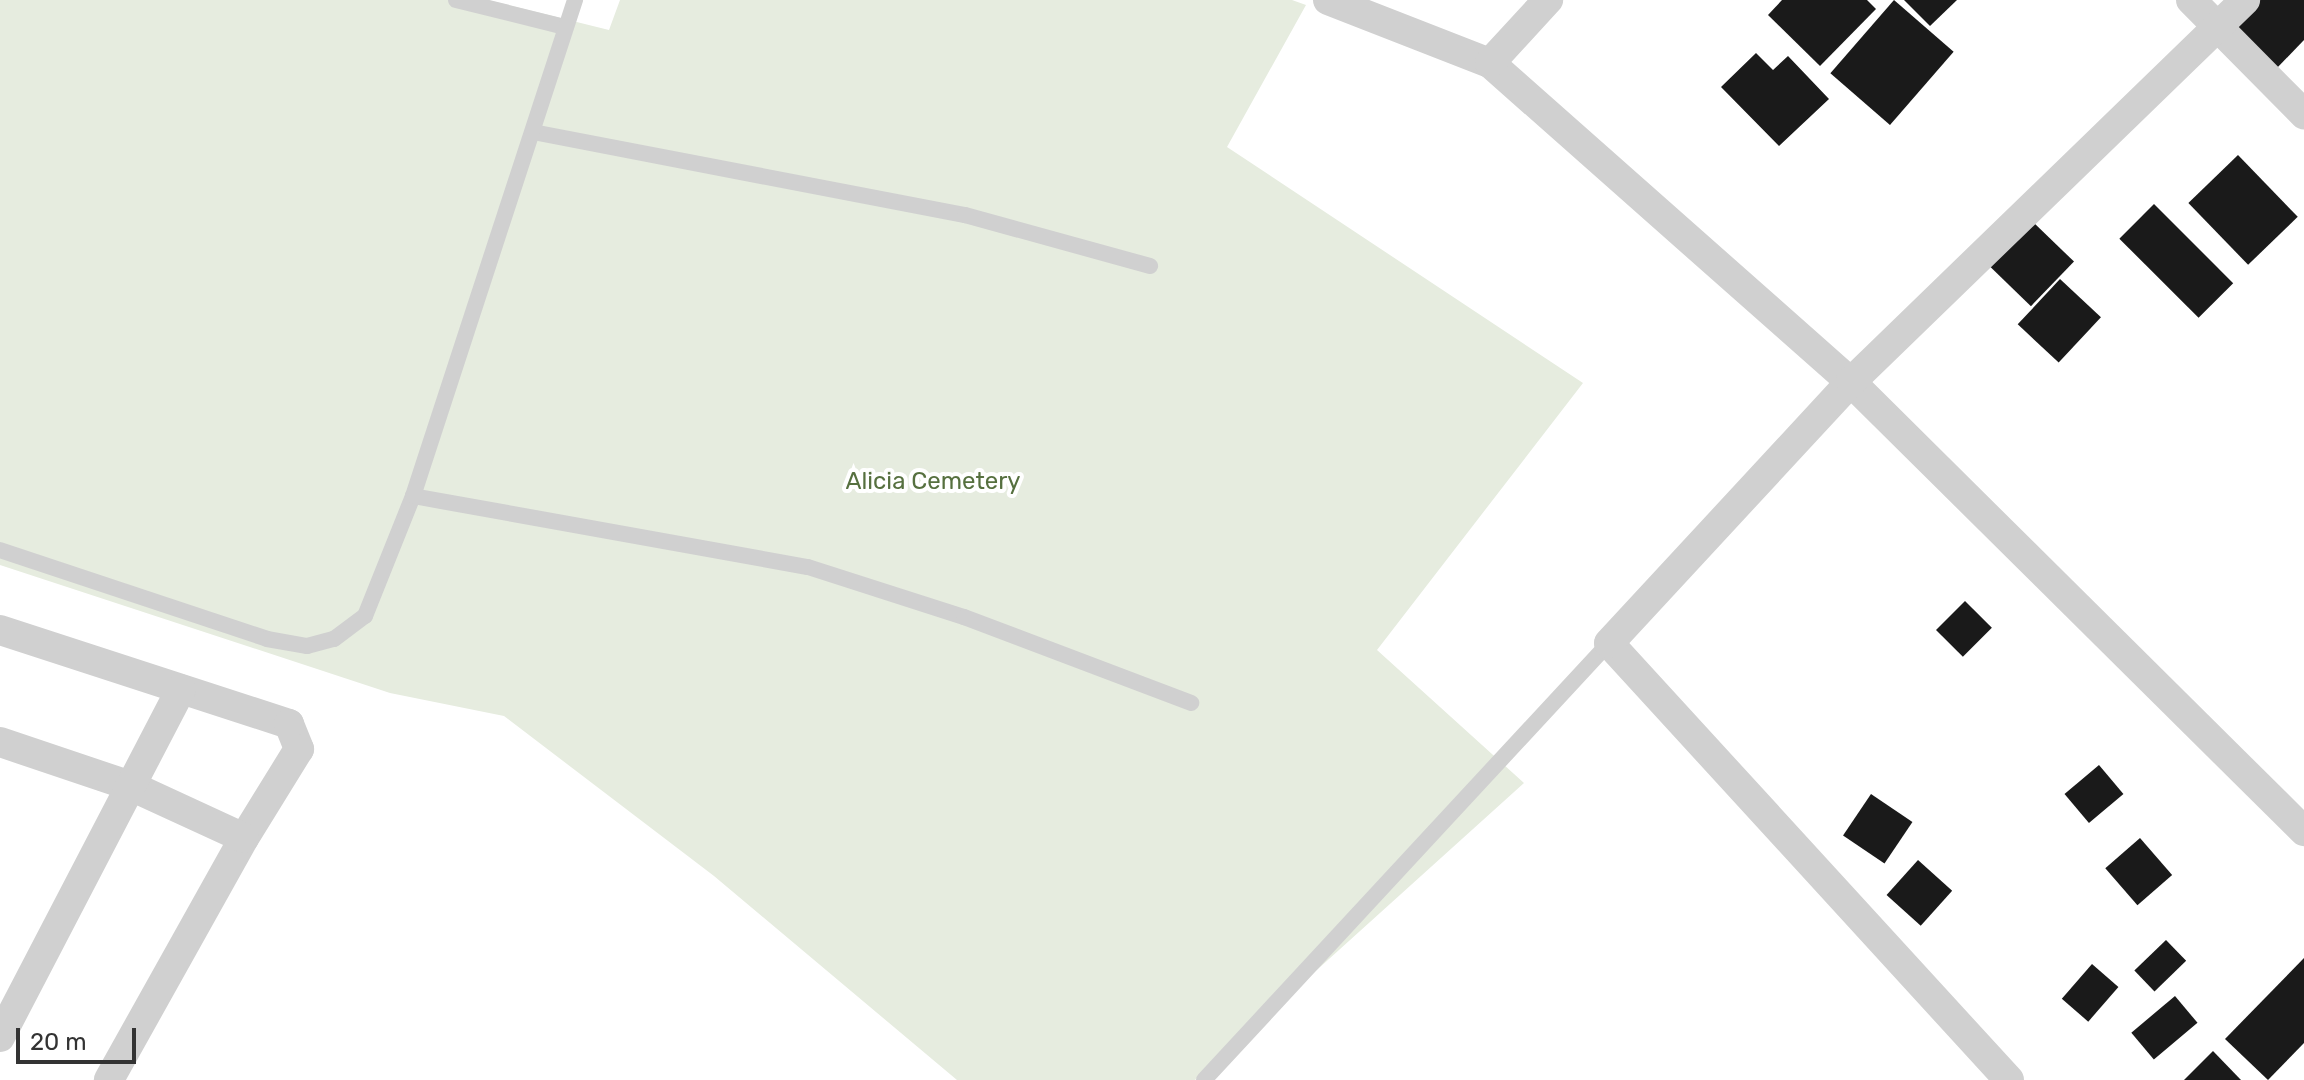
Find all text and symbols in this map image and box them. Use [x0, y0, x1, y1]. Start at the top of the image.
park label: Alicia Cemetery [845, 468, 1021, 496]
scale bar [20, 1012, 140, 1062]
text: 20 m [30, 1028, 87, 1056]

